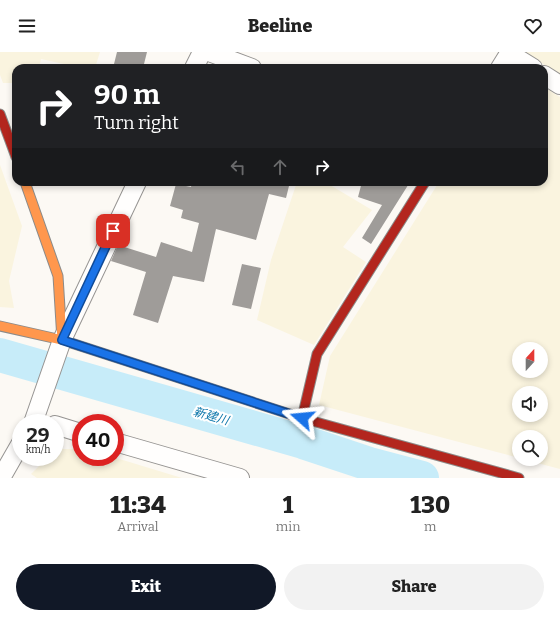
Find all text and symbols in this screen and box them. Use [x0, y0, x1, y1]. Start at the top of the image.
icon: menu [16, 15, 38, 37]
text: Beeline [248, 15, 312, 37]
icon: heart [522, 15, 544, 37]
text: 90 m [94, 78, 160, 111]
icon: right [28, 80, 80, 132]
text: Turn right [94, 112, 179, 134]
icon: left [227, 156, 249, 178]
icon: ahead [269, 156, 291, 178]
icon: right [311, 156, 333, 178]
pin [96, 214, 130, 248]
icon: arrive [102, 220, 124, 242]
north arrow [512, 342, 548, 378]
map controls [512, 342, 548, 466]
button: sound [512, 386, 548, 422]
position arrow [281, 397, 323, 439]
water label: 新建川 [192, 404, 232, 428]
speed limit sign: 40 [72, 414, 124, 466]
text: 29 [26, 423, 50, 447]
button: search [512, 430, 548, 466]
text: km/h [26, 444, 50, 456]
text: 11:34 [110, 491, 166, 519]
text: 1 [283, 491, 293, 519]
text: 130 [410, 491, 450, 519]
text: Arrival [117, 519, 159, 534]
text: min [276, 519, 300, 534]
text: m [424, 519, 436, 534]
button: Exit [16, 564, 276, 610]
button: Share [284, 564, 544, 610]

